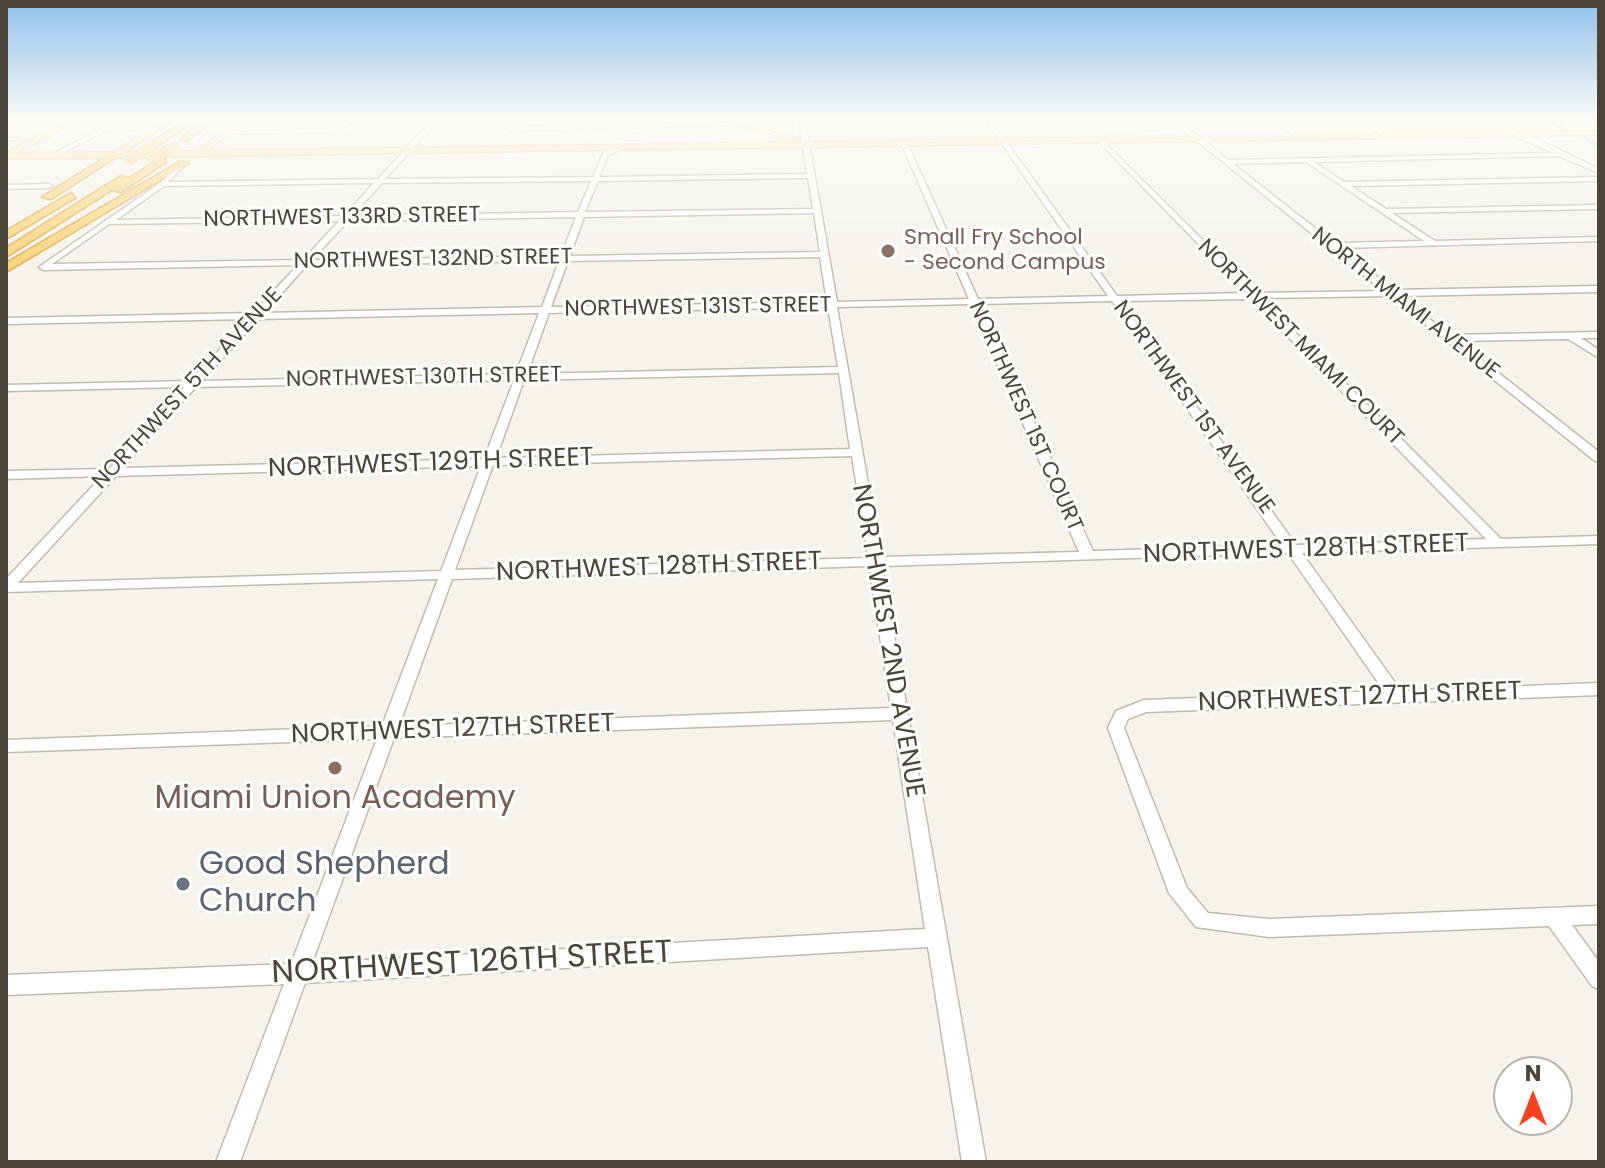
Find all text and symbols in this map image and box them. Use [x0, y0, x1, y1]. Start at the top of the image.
street label: NORTHWEST 133RD STREET [203, 202, 481, 234]
street label: NORTH MIAMI AVENUE [1306, 222, 1504, 386]
place label: Small Fry School - Second Campus [904, 225, 1106, 276]
street label: NORTHWEST MIAMI COURT [1191, 234, 1409, 452]
marker: Small Fry School - Second Campus [879, 242, 897, 260]
street label: NORTHWEST 132ND STREET [293, 244, 573, 276]
street label: NORTHWEST 5TH AVENUE [88, 283, 288, 495]
street label: NORTHWEST 131ST STREET [564, 292, 832, 324]
street label: NORTHWEST 1ST AVENUE [1107, 296, 1279, 520]
street label: NORTHWEST 1ST COURT [962, 298, 1088, 536]
street label: NORTHWEST 130TH STREET [286, 362, 562, 394]
street label: NORTHWEST 129TH STREET [268, 443, 594, 485]
street label: NORTHWEST 2ND AVENUE [844, 482, 930, 800]
street label: NORTHWEST 128TH STREET [1142, 529, 1470, 571]
street label: NORTHWEST 128TH STREET [495, 547, 823, 589]
street label: NORTHWEST 127TH STREET [1198, 677, 1522, 719]
street label: NORTHWEST 127TH STREET [291, 709, 615, 751]
marker: Miami Union Academy [326, 759, 344, 777]
place label: Miami Union Academy [155, 781, 515, 819]
place label: Good Shepherd Church [199, 847, 450, 922]
marker: Good Shepherd Church [174, 875, 192, 893]
street label: NORTHWEST 126TH STREET [271, 934, 673, 994]
north arrow [1493, 1056, 1573, 1136]
text: N [1525, 1058, 1541, 1089]

